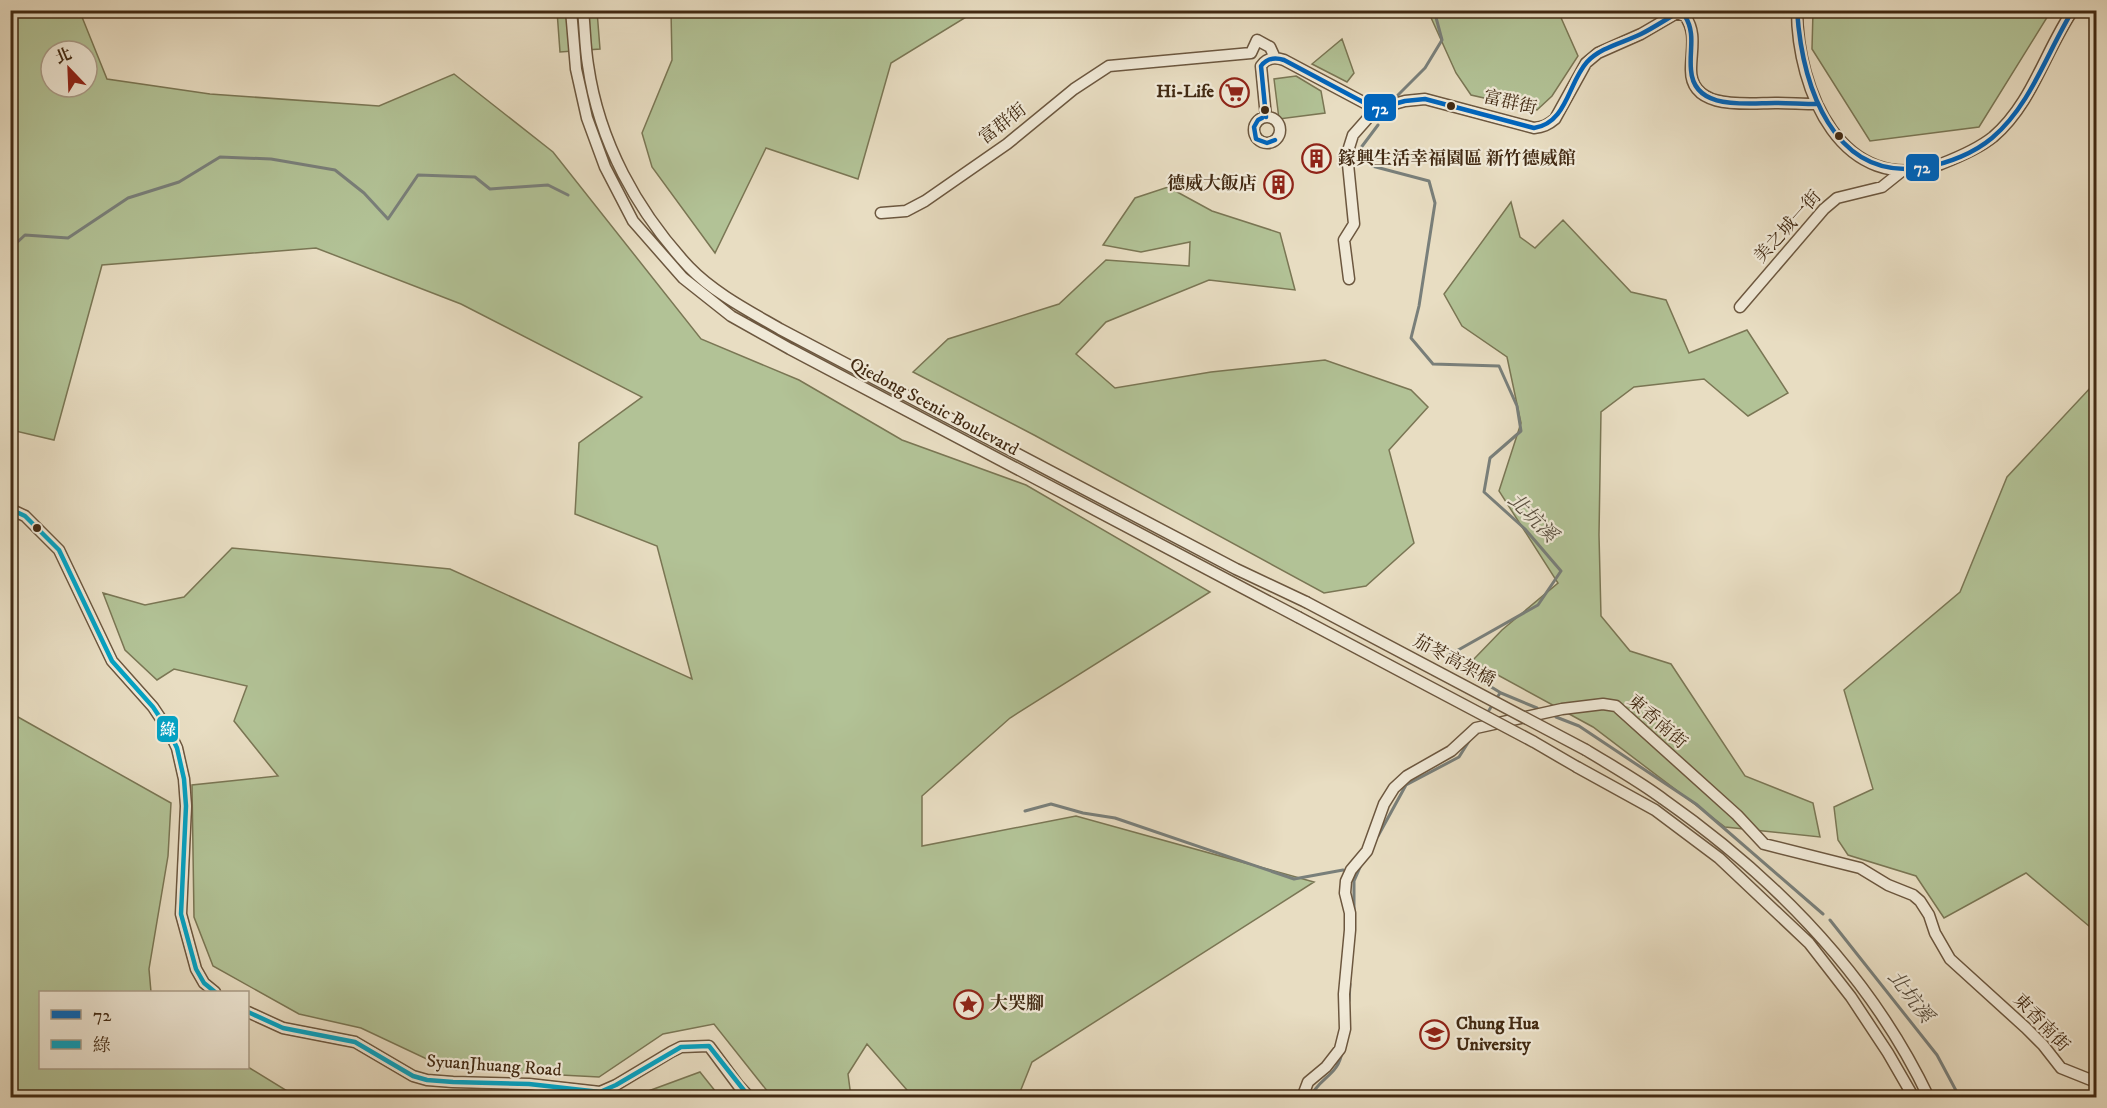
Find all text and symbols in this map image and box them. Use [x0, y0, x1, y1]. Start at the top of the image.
north arrow [39, 39, 99, 99]
text: 北 [52, 44, 75, 68]
supermarket icon: Hi-Life [1219, 76, 1251, 108]
place label: Hi-Life [1156, 81, 1215, 103]
street label: 富群街 [1481, 86, 1539, 120]
line badge: 72 [1363, 93, 1397, 122]
street label: 富群街 [975, 99, 1031, 149]
text: 72 [1372, 99, 1389, 119]
unlabelled marker [1445, 100, 1457, 112]
unlabelled marker [1259, 104, 1271, 116]
unlabelled marker [1833, 130, 1845, 142]
building icon: 鎵興生活幸福園區 新竹德威館 [1301, 143, 1333, 175]
place label: 鎵興生活幸福園區 新竹德威館 [1338, 148, 1576, 170]
line badge: 72 [1905, 153, 1940, 182]
text: 72 [1914, 158, 1931, 178]
building icon: 德威大飯店 [1262, 168, 1294, 200]
place label: 德威大飯店 [1167, 173, 1257, 195]
street label: 美之城一街 [1750, 186, 1826, 268]
street label: Qiedong Scenic Boulevard [846, 353, 1022, 461]
water label: 北坑溪 [1502, 488, 1563, 549]
unlabelled marker [31, 522, 43, 534]
street label: 茄苳高架橋 [1409, 630, 1499, 692]
street label: 東香南街 [1623, 690, 1691, 754]
line badge: 綠 [156, 715, 179, 743]
text: 綠 [160, 720, 176, 740]
water label: 北坑溪 [1882, 966, 1940, 1030]
place icon: 大哭腳 [953, 988, 985, 1020]
street label: 東香南街 [2008, 989, 2074, 1057]
legend [39, 991, 249, 1069]
place label: 大哭腳 [990, 993, 1044, 1015]
text: 72 [93, 1005, 111, 1027]
place label: Chung Hua University [1456, 1013, 1540, 1056]
school or university icon: Chung Hua University [1419, 1018, 1451, 1050]
text: 綠 [93, 1035, 111, 1057]
street label: SyuanJhuang Road [426, 1050, 562, 1082]

